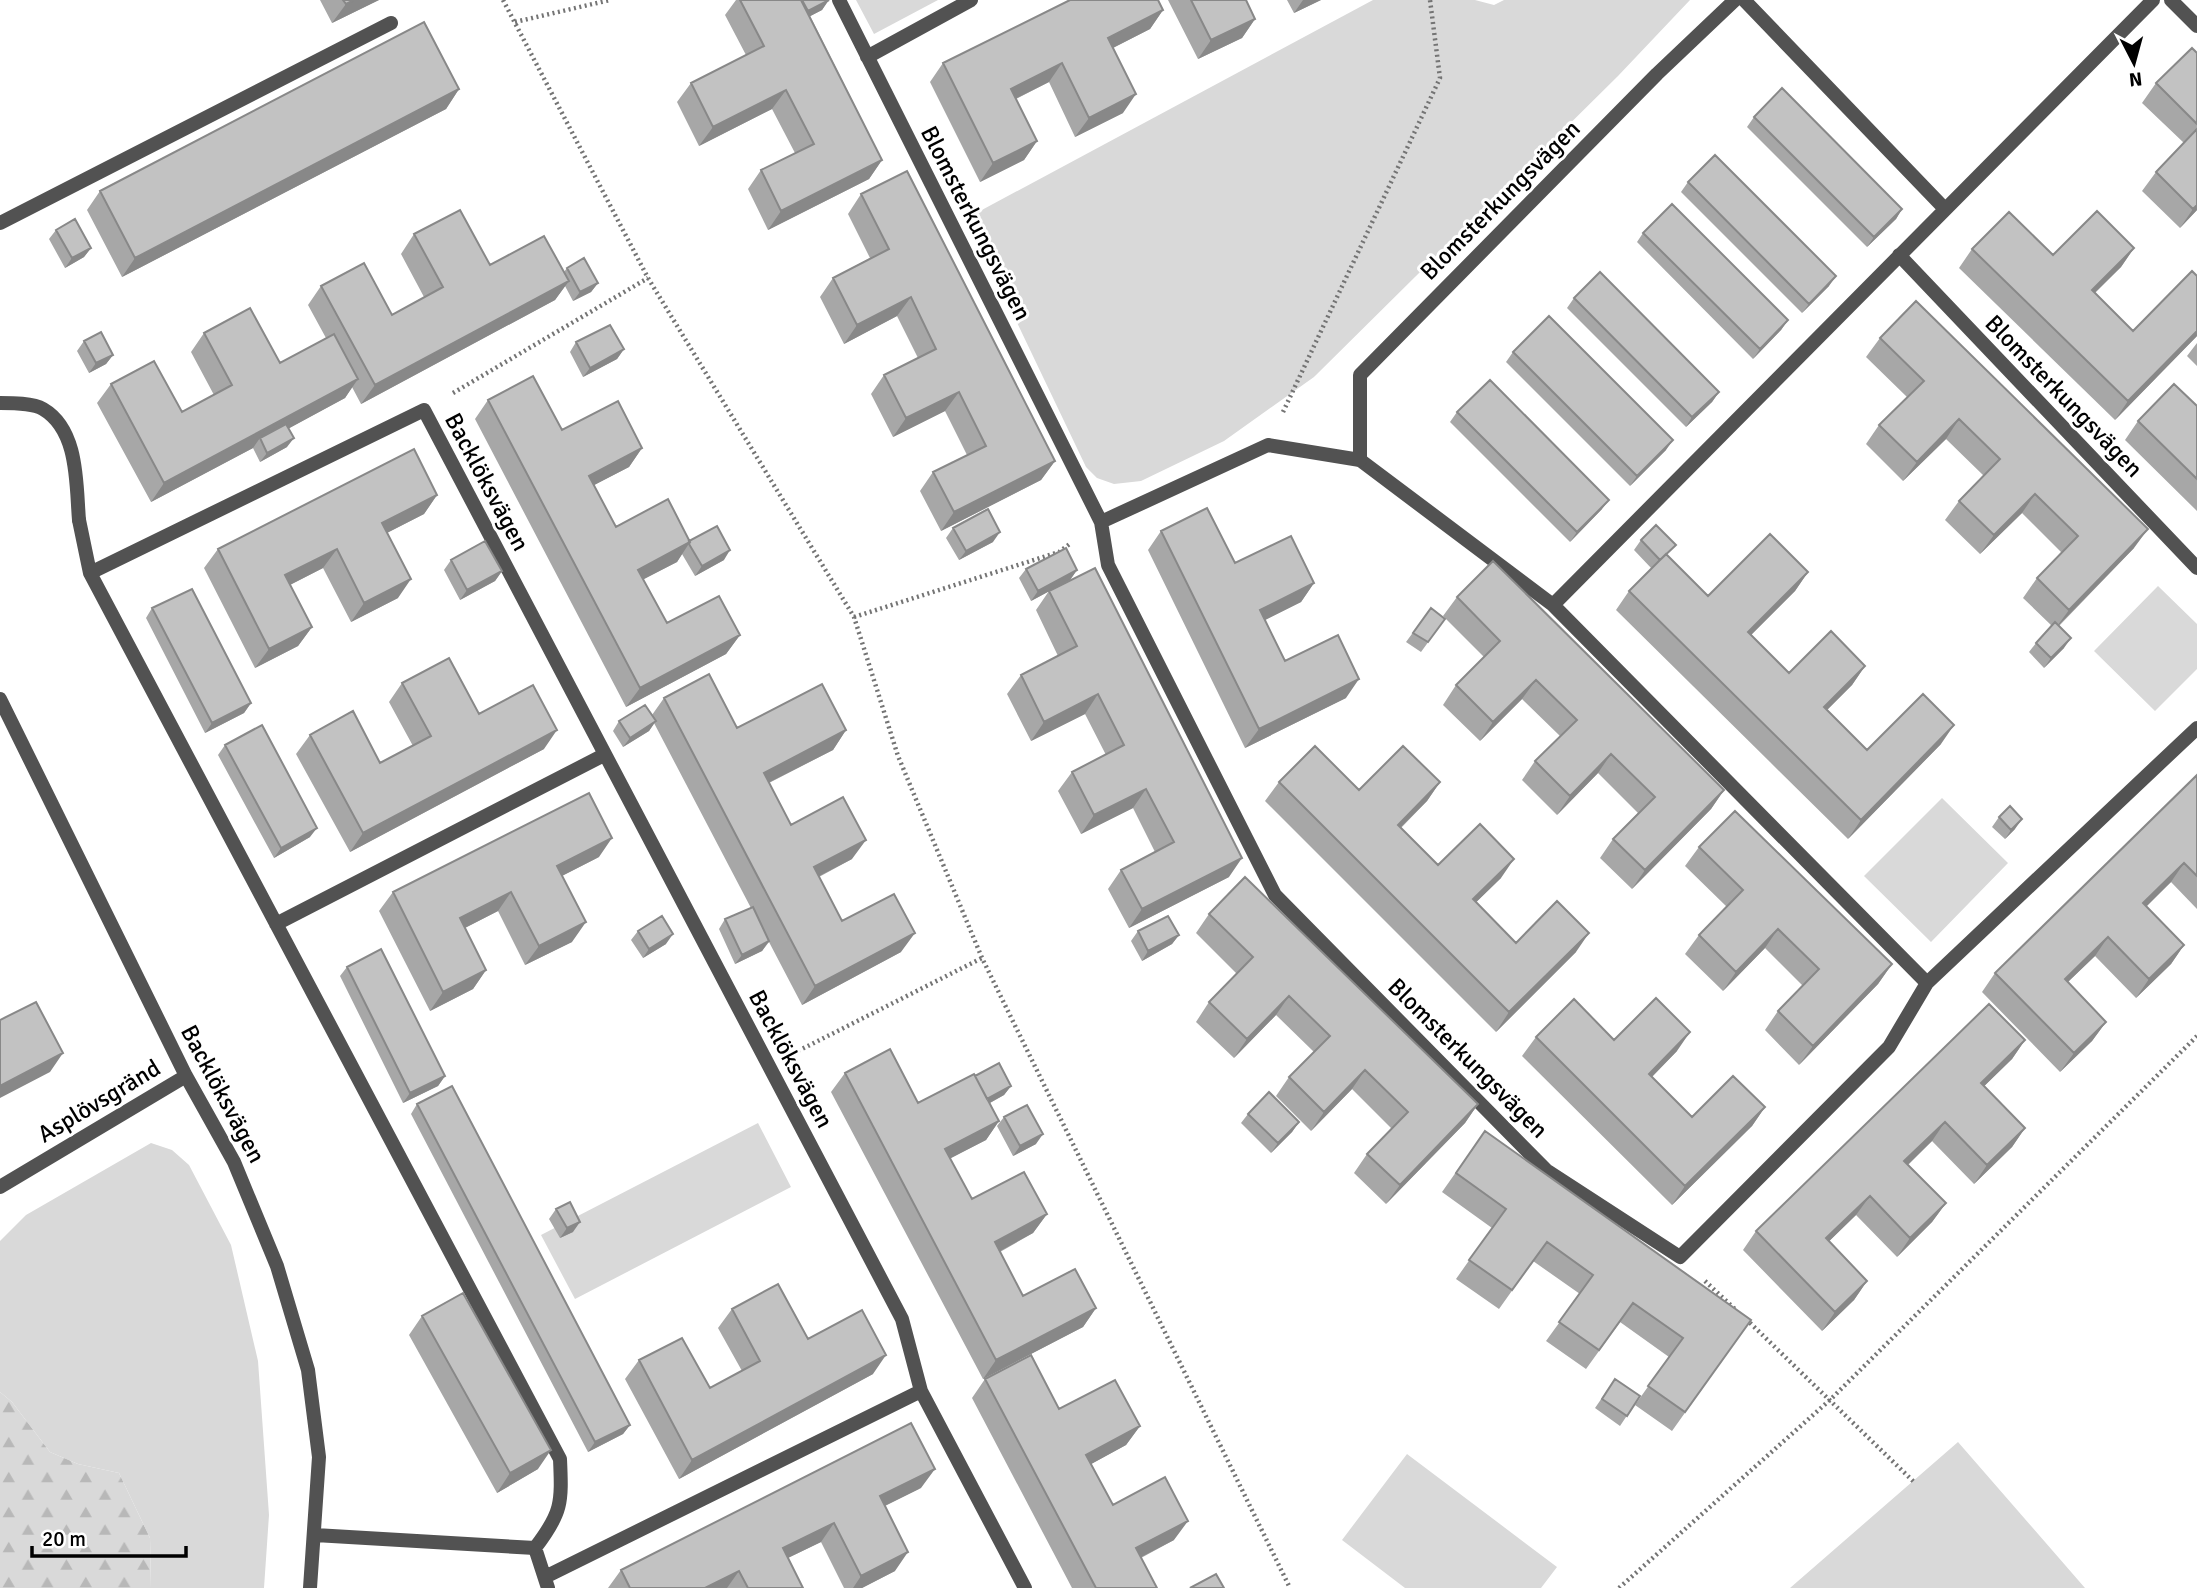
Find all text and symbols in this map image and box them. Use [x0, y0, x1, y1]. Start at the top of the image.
north arrow [2099, 28, 2169, 98]
text: N [2128, 66, 2143, 92]
street label: Blomsterkungsvägen [1414, 114, 1586, 286]
street label: Blomsterkungsvägen [914, 121, 1038, 325]
street label: Blomsterkungsvägen [1979, 309, 2149, 483]
street label: Backlöksvägen [438, 408, 536, 556]
street label: Blomsterkungsvägen [1382, 972, 1554, 1144]
street label: Backlöksvägen [742, 985, 840, 1133]
street label: Backlöksvägen [174, 1020, 272, 1168]
street label: Asplövsgränd [32, 1053, 166, 1149]
scale bar [32, 1514, 186, 1558]
text: 20 m [42, 1526, 86, 1552]

